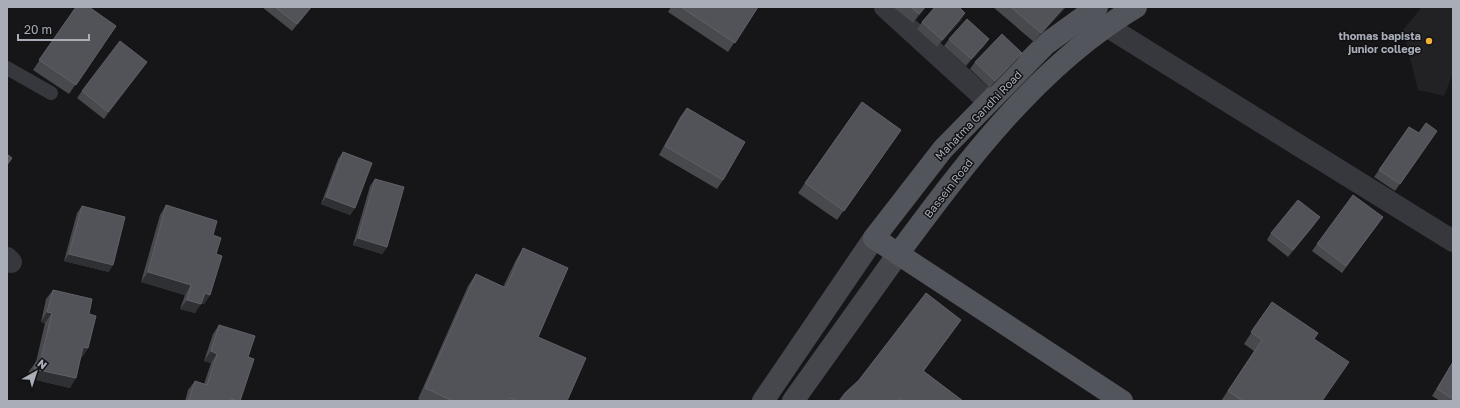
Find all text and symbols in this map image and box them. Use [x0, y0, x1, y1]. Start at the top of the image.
scale bar [18, 16, 89, 42]
text: 20 m [24, 22, 52, 37]
place label: thomas bapista junior college [1339, 29, 1422, 55]
marker: thomas bapista junior college [1424, 36, 1434, 46]
street label: Mahatma Gandhi Road [932, 68, 1024, 162]
street label: Bassein Road [921, 156, 975, 220]
north arrow [16, 352, 56, 392]
text: N [35, 356, 50, 372]

